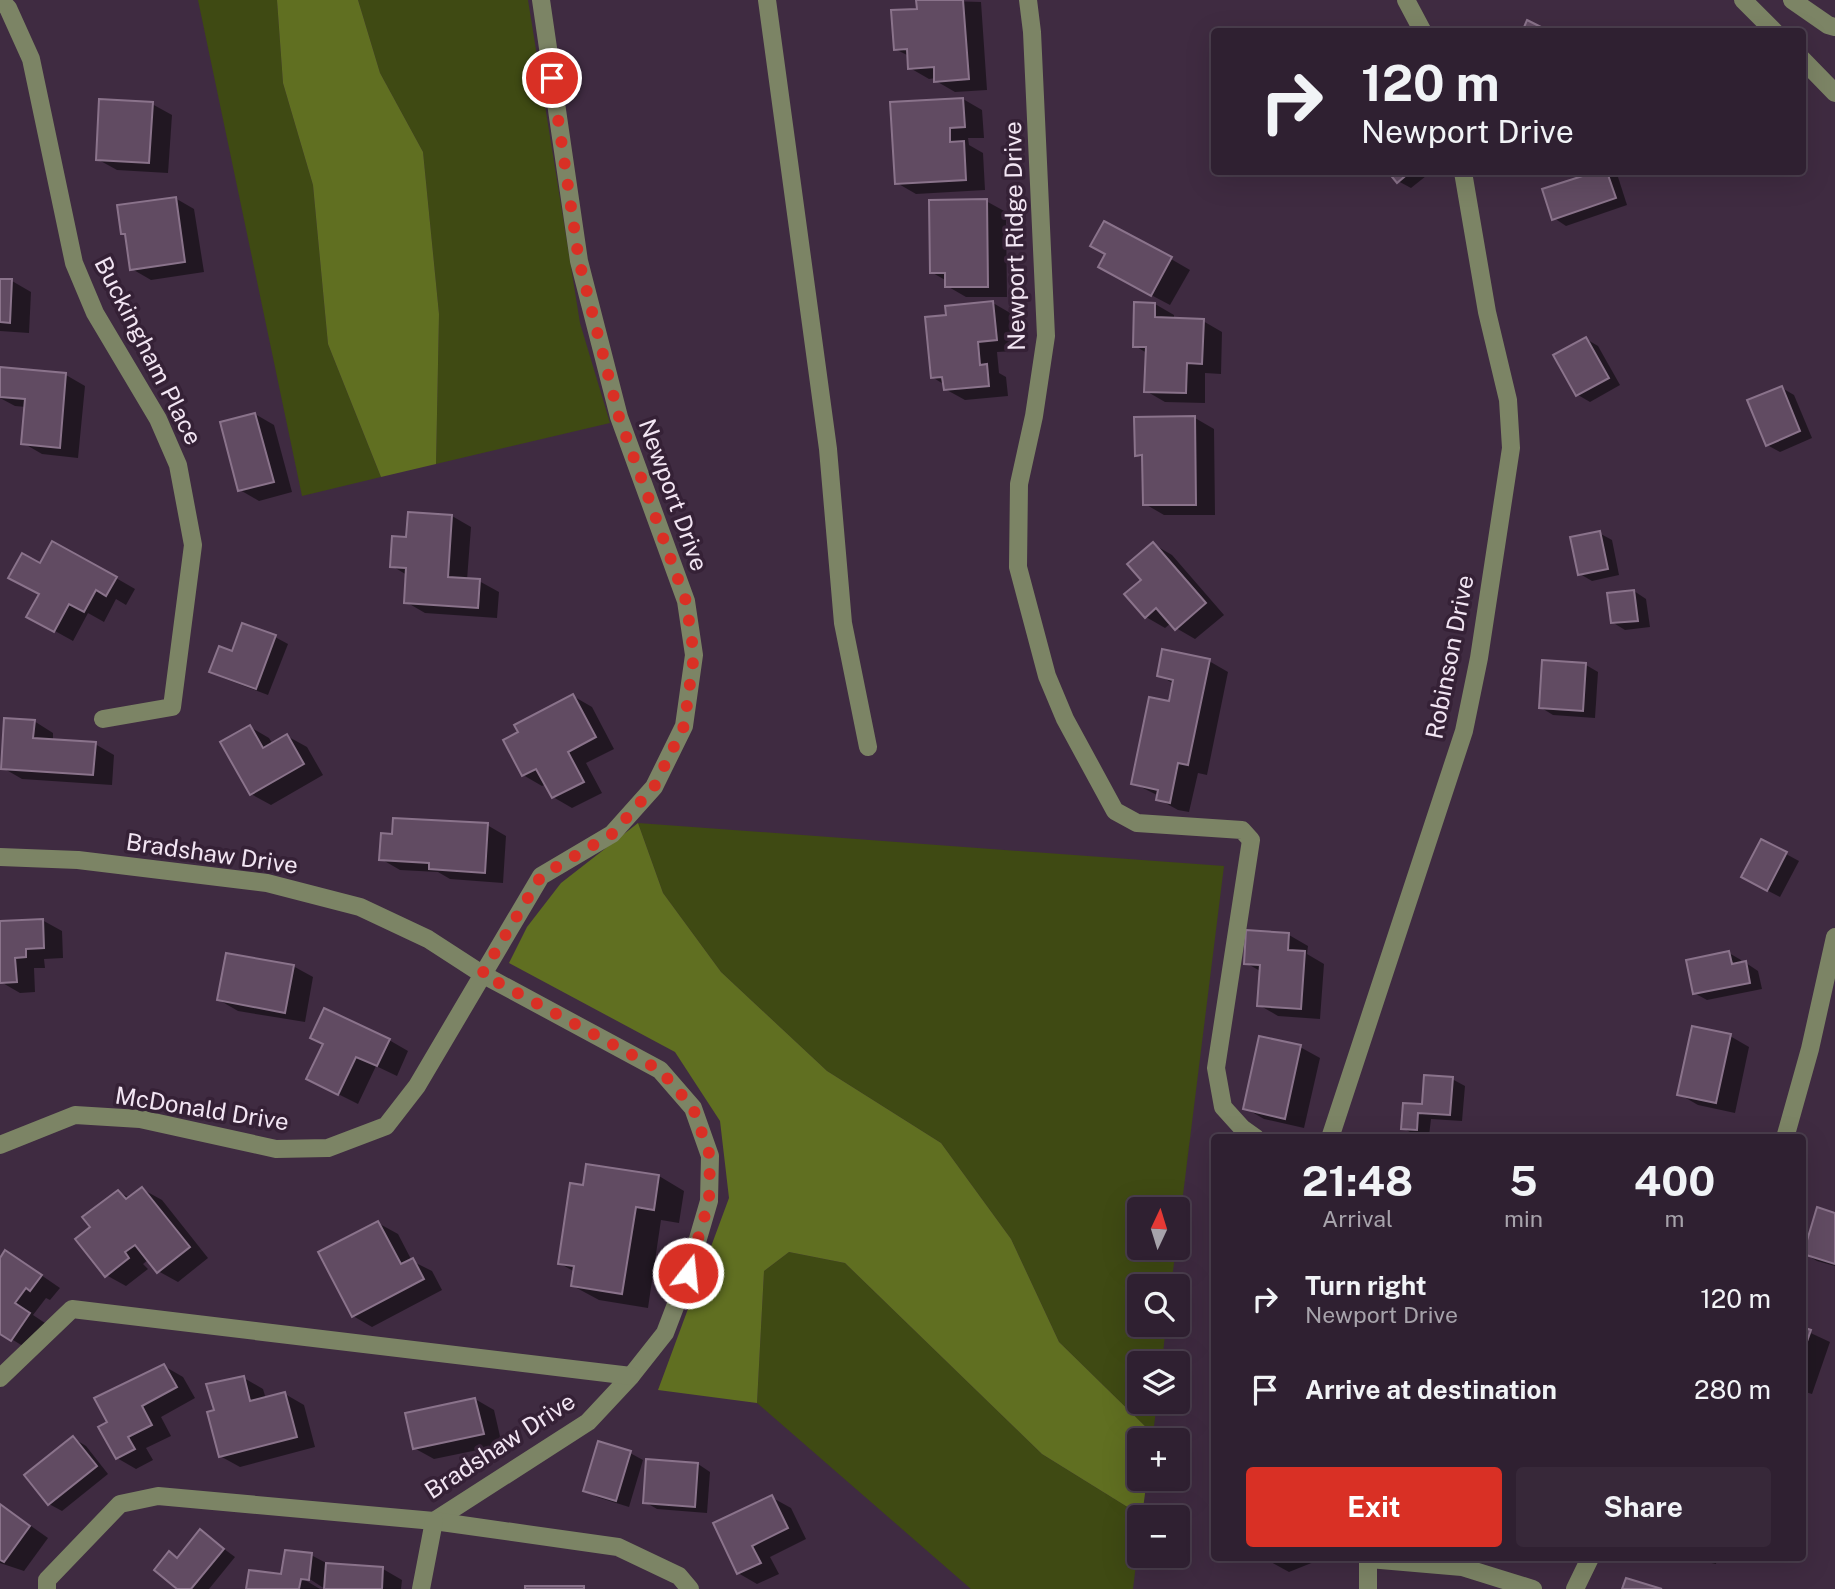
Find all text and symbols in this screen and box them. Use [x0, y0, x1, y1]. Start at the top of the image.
pin [522, 48, 582, 108]
text: 120 m [1361, 54, 1500, 112]
icon: right [1246, 56, 1337, 147]
icon: arrive [533, 59, 571, 97]
text: Newport Drive [1361, 113, 1574, 150]
street label: Newport Ridge Drive [998, 121, 1030, 351]
street label: Buckingham Place [89, 252, 208, 449]
street label: Newport Drive [633, 415, 714, 574]
street label: Robinson Drive [1419, 572, 1479, 741]
street label: Bradshaw Drive [124, 827, 300, 879]
street label: McDonald Drive [113, 1080, 291, 1136]
text: 21:48 [1302, 1156, 1413, 1205]
text: 5 [1509, 1156, 1538, 1205]
text: 400 [1634, 1156, 1715, 1205]
north arrow [1127, 1197, 1190, 1260]
map controls [1127, 1197, 1190, 1568]
text: Arrival [1322, 1205, 1393, 1232]
text: min [1504, 1205, 1543, 1232]
text: m [1665, 1205, 1684, 1232]
position arrow [651, 1236, 725, 1310]
text: Turn right [1305, 1270, 1427, 1301]
button: search [1127, 1274, 1190, 1337]
icon: right [1246, 1280, 1284, 1318]
text: 120 m [1700, 1283, 1771, 1314]
text: Newport Drive [1305, 1301, 1458, 1328]
button: layers [1127, 1351, 1190, 1414]
icon: arrive [1246, 1371, 1284, 1409]
text: Arrive at destination [1305, 1374, 1557, 1405]
text: 280 m [1694, 1374, 1771, 1405]
street label: Bradshaw Drive [419, 1386, 580, 1504]
button: + [1127, 1428, 1190, 1491]
button: Exit [1246, 1467, 1502, 1547]
button: Share [1516, 1467, 1771, 1547]
button: − [1127, 1505, 1190, 1568]

